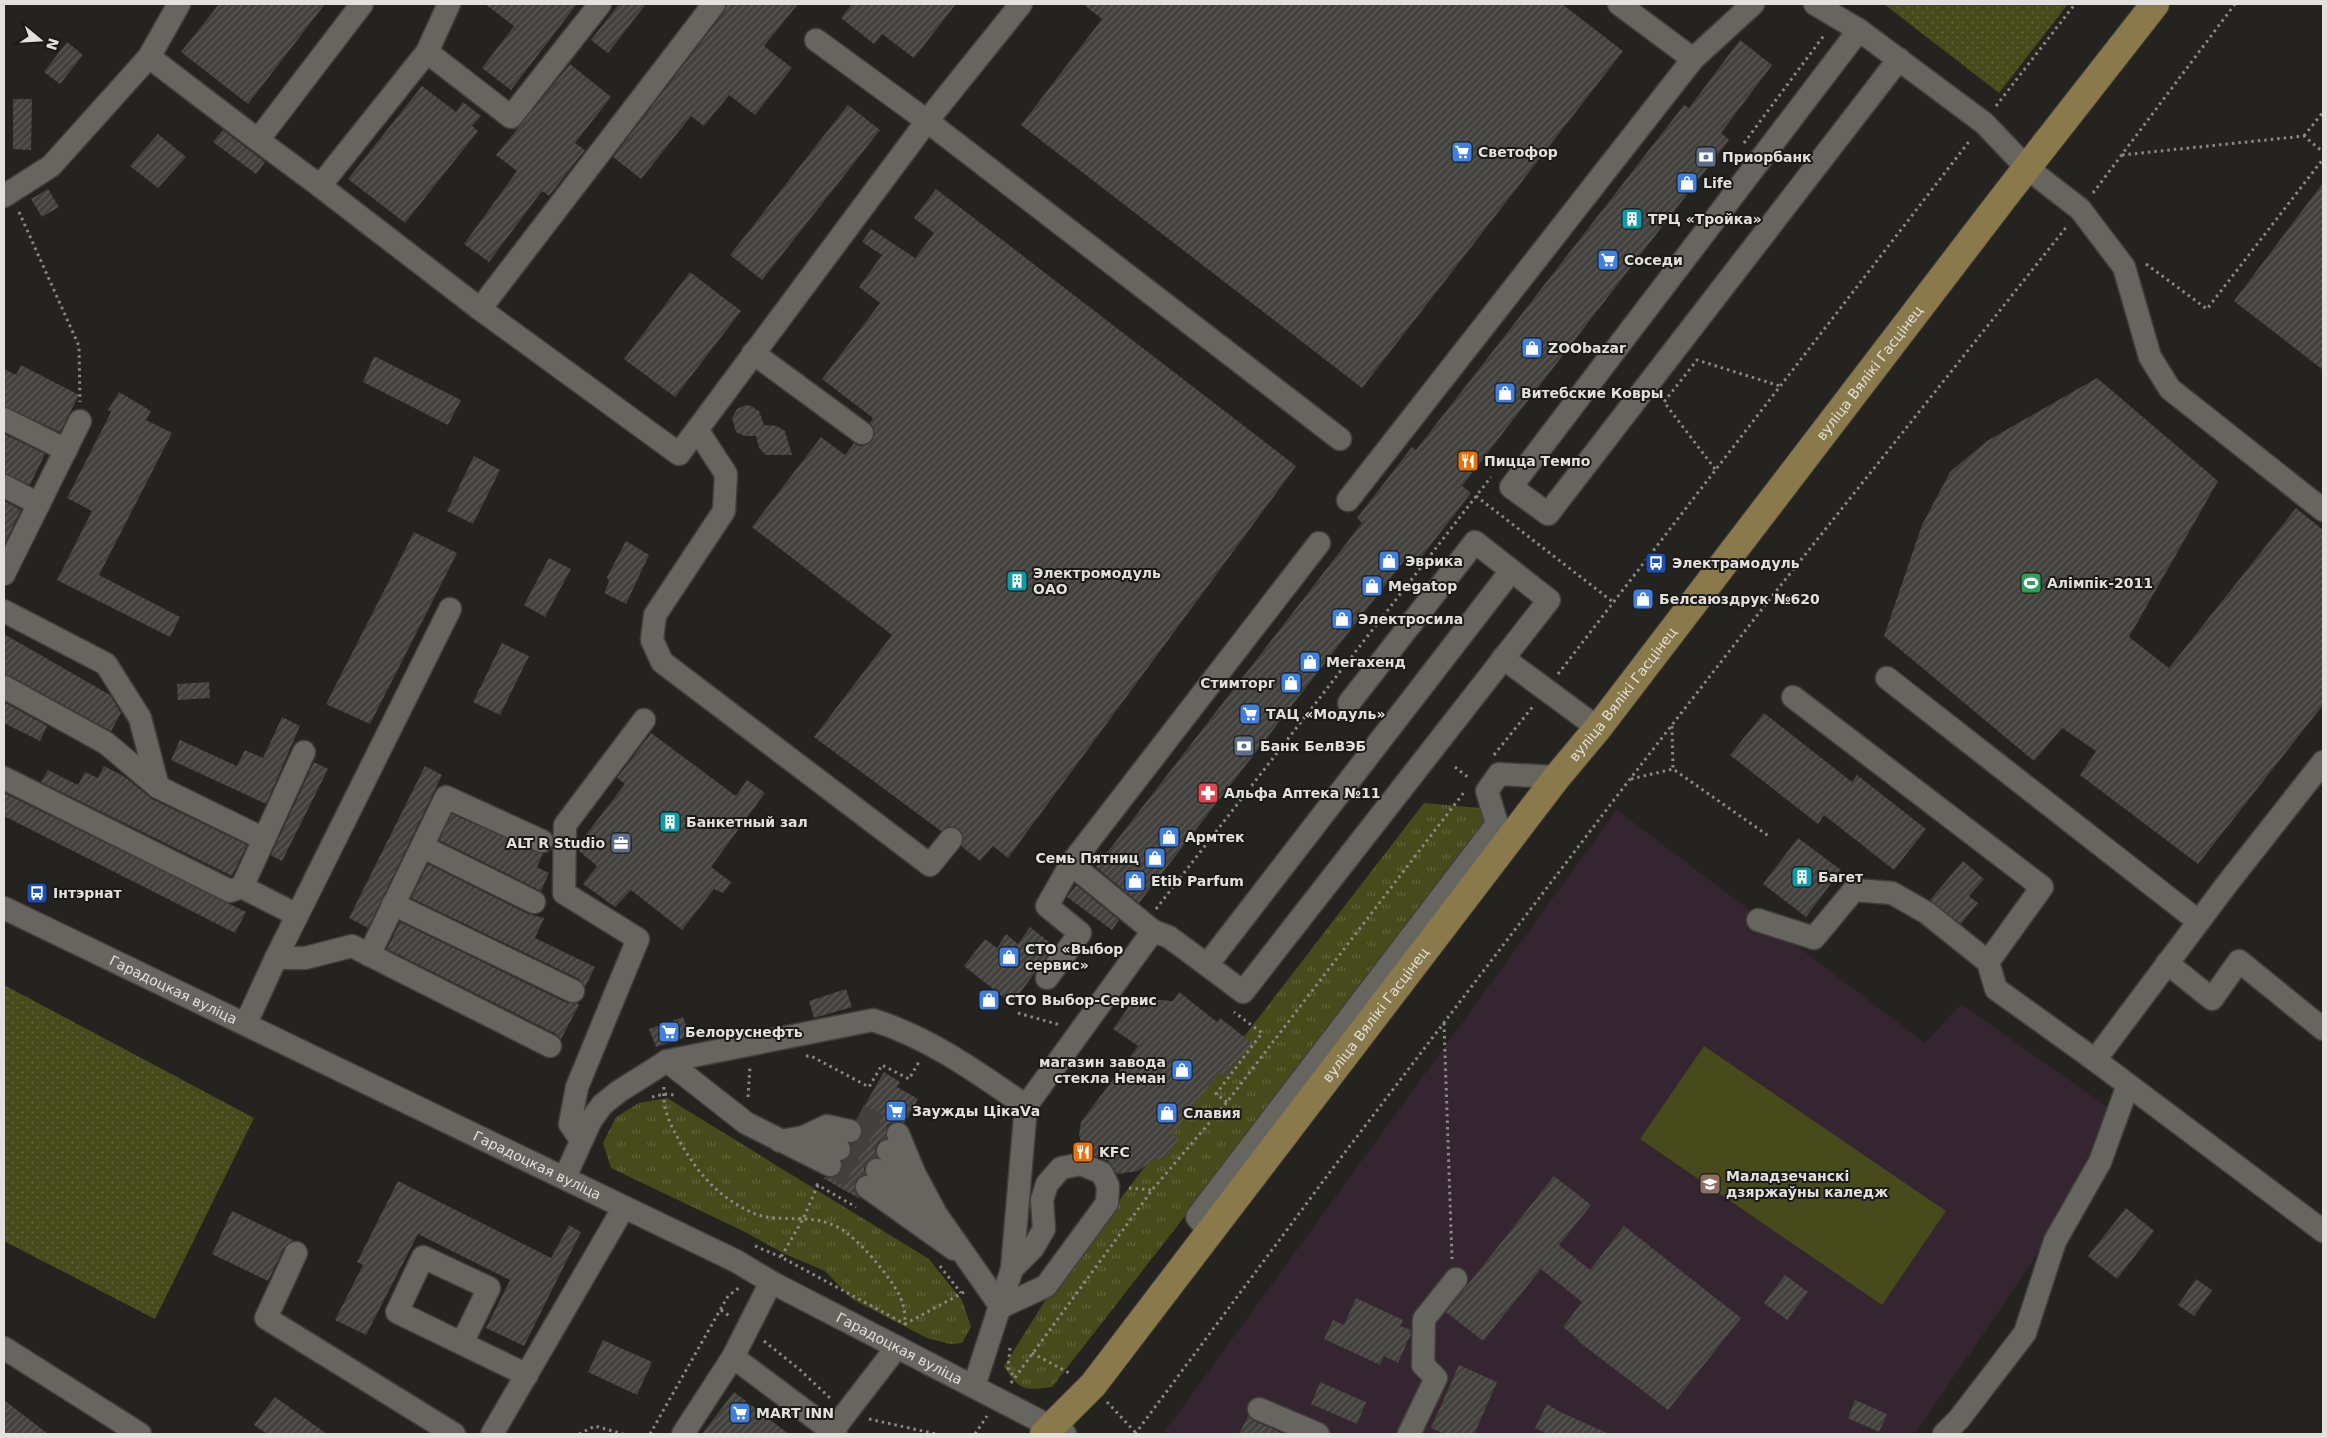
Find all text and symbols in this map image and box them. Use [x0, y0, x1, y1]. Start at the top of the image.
north arrow [15, 15, 65, 65]
text: N [43, 36, 62, 52]
supermarket icon: Светофор [1450, 140, 1474, 164]
place label: Светофор [1478, 144, 1558, 160]
bank icon: Приорбанк [1694, 145, 1718, 169]
place label: Приорбанк [1722, 149, 1812, 165]
shop icon: Life [1675, 171, 1699, 195]
place label: Life [1703, 175, 1732, 191]
building icon: ТРЦ «Тройка» [1620, 207, 1644, 231]
place label: ТРЦ «Тройка» [1648, 211, 1762, 227]
supermarket icon: Соседи [1596, 248, 1620, 272]
place label: Соседи [1624, 252, 1683, 268]
street label: вуліца Вялікі Гасцінец [1813, 302, 1926, 443]
shop icon: ZOObazar [1520, 336, 1544, 360]
place label: ZOObazar [1548, 340, 1626, 356]
shop icon: Витебские Ковры [1493, 381, 1517, 405]
place label: Витебские Ковры [1521, 385, 1663, 401]
restaurant icon: Пицца Темпо [1456, 449, 1480, 473]
place label: Пицца Темпо [1484, 453, 1591, 469]
shop icon: Эврика [1377, 549, 1401, 573]
bus stop icon: Электрамодуль [1644, 551, 1668, 575]
place label: Эврика [1405, 553, 1463, 569]
place label: Электрамодуль [1672, 555, 1800, 571]
place label: Электромодуль ОАО [1033, 565, 1161, 597]
building icon: Электромодуль ОАО [1005, 569, 1029, 593]
sports icon: Алімпік-2011 [2019, 571, 2043, 595]
shop icon: Megatop [1360, 574, 1384, 598]
place label: Алімпік-2011 [2047, 575, 2153, 591]
place label: Megatop [1388, 578, 1457, 594]
shop icon: Белсаюздрук №620 [1631, 587, 1655, 611]
place label: Белсаюздрук №620 [1659, 591, 1820, 607]
shop icon: Электросила [1330, 607, 1354, 631]
place label: Электросила [1358, 611, 1463, 627]
street label: вуліца Вялікі Гасцінец [1566, 624, 1680, 764]
shop icon: Мегахенд [1298, 650, 1322, 674]
place label: Мегахенд [1326, 654, 1406, 670]
shop icon: Стимторг [1279, 671, 1303, 695]
place label: Стимторг [1200, 675, 1275, 691]
supermarket icon: ТАЦ «Модуль» [1238, 702, 1262, 726]
place label: ТАЦ «Модуль» [1266, 706, 1385, 722]
bank icon: Банк БелВЭБ [1232, 734, 1256, 758]
place label: Банк БелВЭБ [1260, 738, 1366, 754]
pharmacy icon: Альфа Аптека №11 [1196, 781, 1220, 805]
place label: Альфа Аптека №11 [1224, 785, 1380, 801]
building icon: Банкетный зал [658, 810, 682, 834]
place label: Банкетный зал [686, 814, 808, 830]
shop icon: Армтек [1157, 825, 1181, 849]
place label: Армтек [1185, 829, 1245, 845]
office icon: ALT R Studio [609, 831, 633, 855]
place label: ALT R Studio [506, 835, 605, 851]
shop icon: Семь Пятниц [1143, 846, 1167, 870]
place label: Семь Пятниц [1035, 850, 1139, 866]
building icon: Багет [1790, 865, 1814, 889]
shop icon: Etib Parfum [1123, 869, 1147, 893]
place label: Багет [1818, 869, 1864, 885]
place label: Etib Parfum [1151, 873, 1244, 889]
bus stop icon: Інтэрнат [25, 881, 49, 905]
place label: Інтэрнат [53, 885, 122, 901]
place label: СТО «Выбор сервис» [1025, 941, 1123, 973]
street label: вуліца Вялікі Гасцінец [1319, 944, 1432, 1085]
shop icon: СТО «Выбор сервис» [997, 945, 1021, 969]
street label: Гарадоцкая вуліца [107, 952, 240, 1027]
shop icon: СТО Выбор-Сервис [977, 988, 1001, 1012]
place label: СТО Выбор-Сервис [1005, 992, 1157, 1008]
supermarket icon: Белоруснефть [657, 1020, 681, 1044]
place label: Белоруснефть [685, 1024, 803, 1040]
place label: магазин завода стекла Неман [1039, 1054, 1166, 1086]
shop icon: магазин завода стекла Неман [1170, 1058, 1194, 1082]
supermarket icon: Заужды ЦікаVа [884, 1099, 908, 1123]
shop icon: Славия [1155, 1101, 1179, 1125]
place label: Заужды ЦікаVа [912, 1103, 1040, 1119]
place label: Славия [1183, 1105, 1241, 1121]
street label: Гарадоцкая вуліца [471, 1128, 604, 1203]
restaurant icon: KFC [1071, 1140, 1095, 1164]
place label: KFC [1099, 1144, 1130, 1160]
place label: Маладзечанскі дзяржаўны каледж [1726, 1168, 1888, 1200]
school or university icon: Маладзечанскі дзяржаўны каледж [1698, 1172, 1722, 1196]
street label: Гарадоцкая вуліца [834, 1309, 965, 1388]
supermarket icon: MART INN [728, 1401, 752, 1425]
place label: MART INN [756, 1405, 834, 1421]

